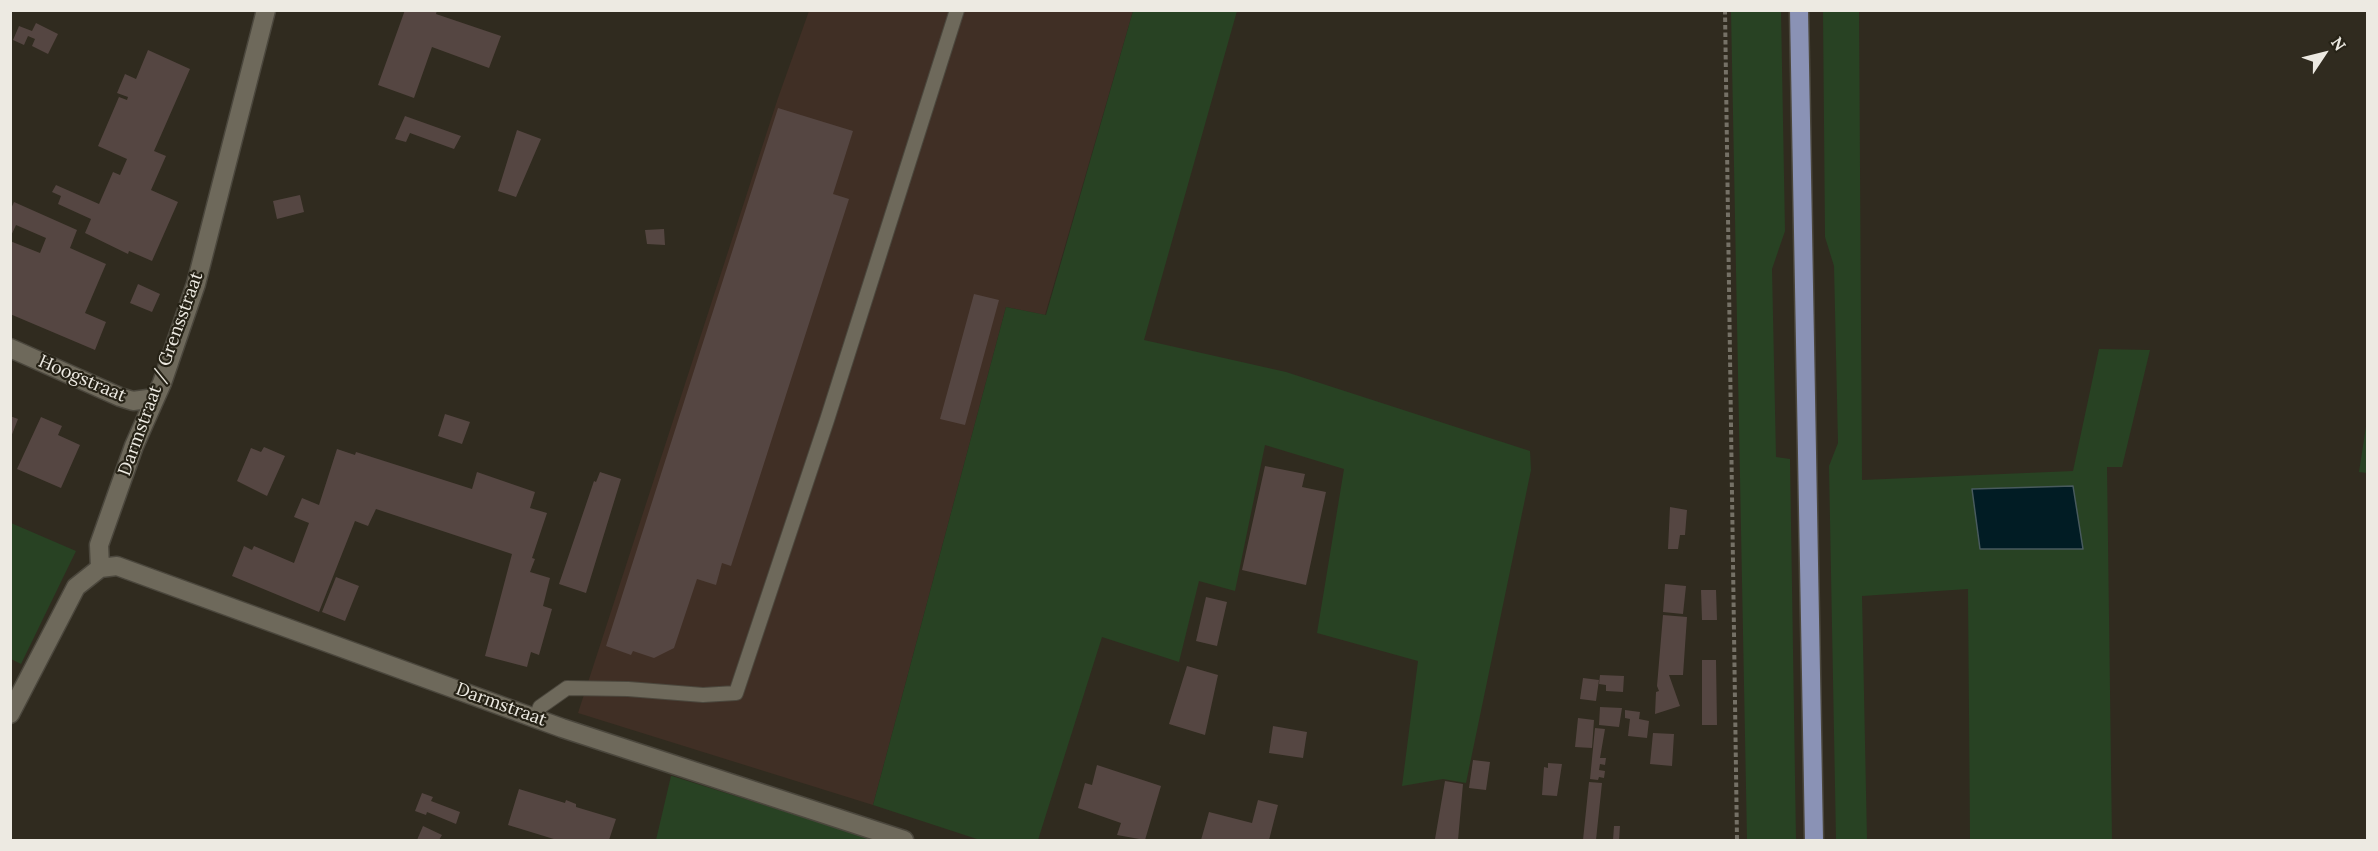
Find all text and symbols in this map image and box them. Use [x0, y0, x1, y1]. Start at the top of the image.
north arrow [2294, 24, 2354, 84]
text: N [2327, 33, 2350, 54]
street label: Darmstraat / Grensstraat [114, 269, 208, 479]
street label: Hoogstraat [35, 351, 129, 407]
street label: Darmstraat [453, 679, 549, 731]

